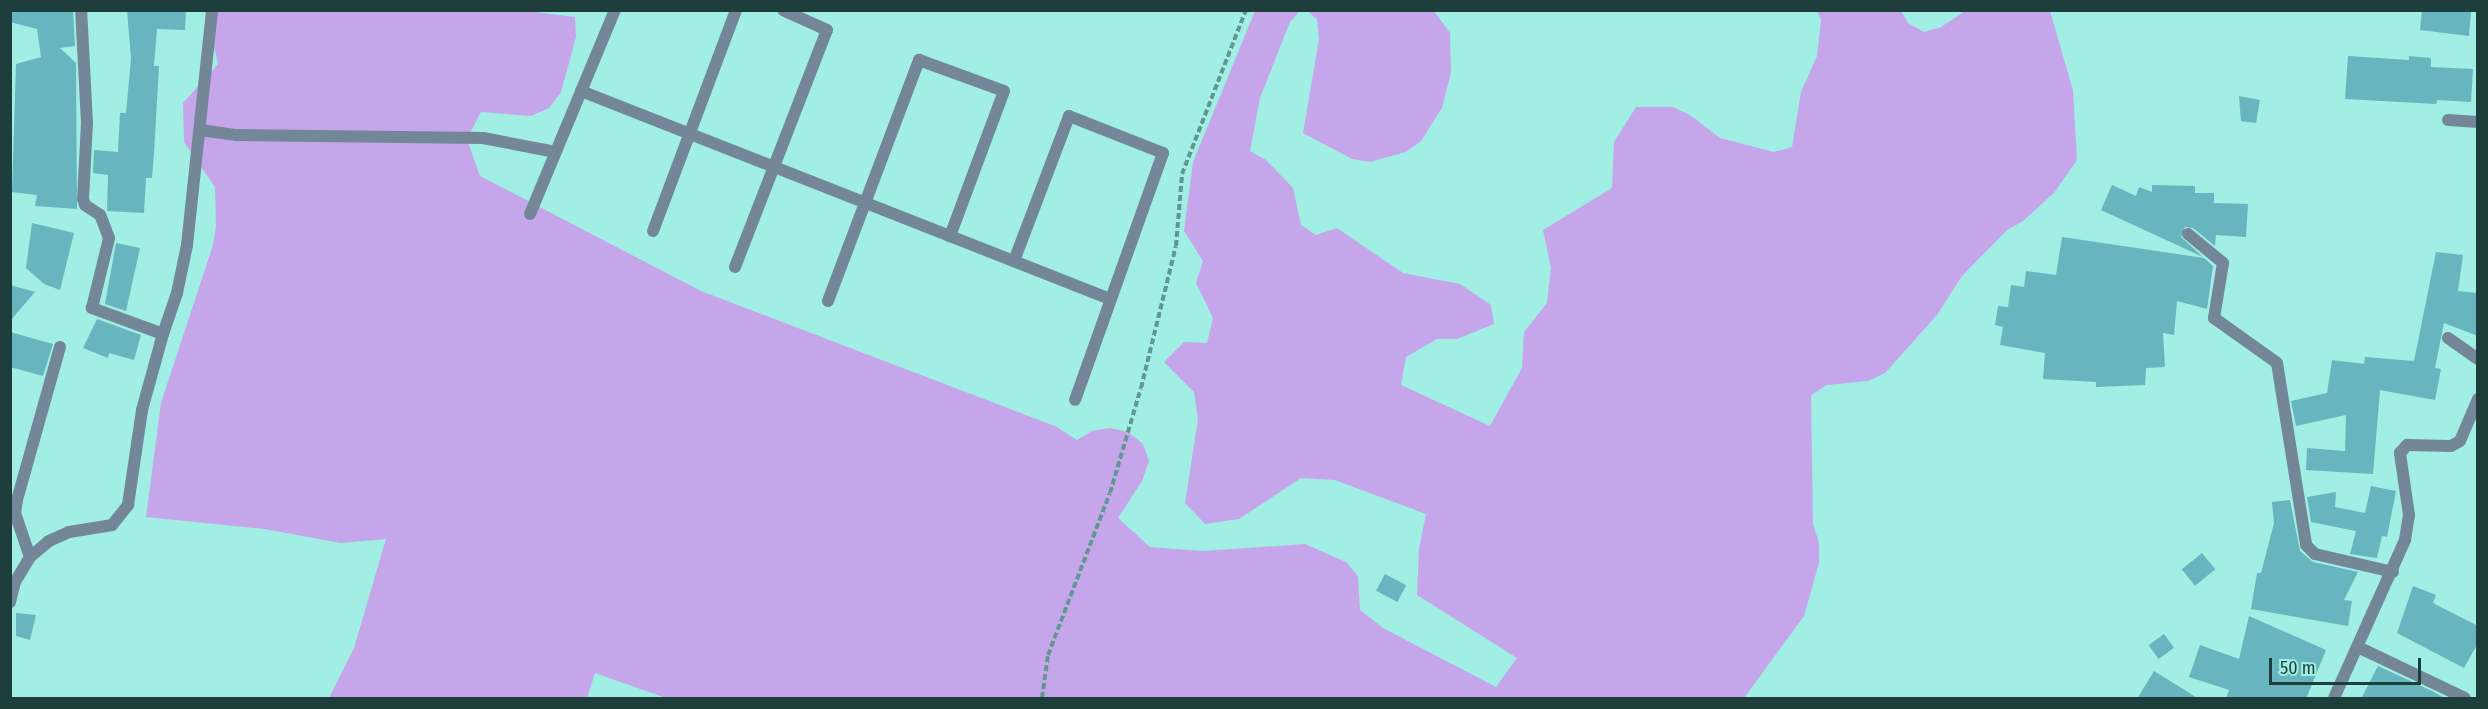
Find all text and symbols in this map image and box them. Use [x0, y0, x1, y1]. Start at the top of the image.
scale bar [2272, 646, 2424, 684]
text: 50 m [2280, 657, 2316, 679]

